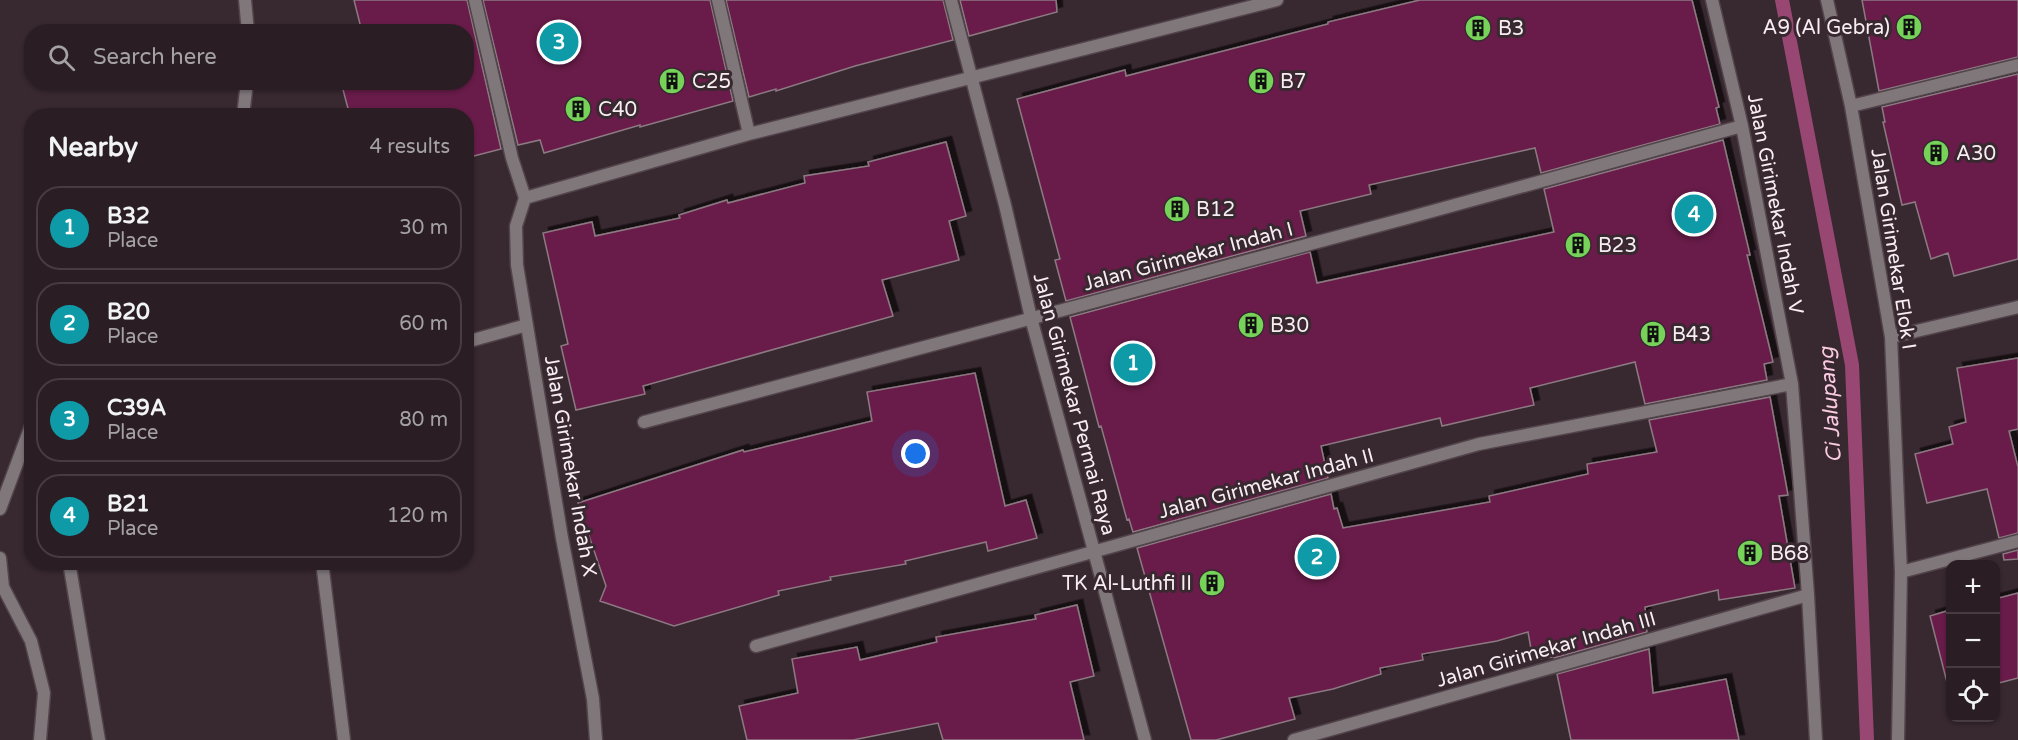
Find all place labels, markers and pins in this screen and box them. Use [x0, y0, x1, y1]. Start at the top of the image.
building icon: A9 (Al Gebra) [1894, 12, 1924, 42]
building icon: B3 [1463, 13, 1493, 43]
place label: A9 (Al Gebra) [1763, 16, 1890, 40]
place label: B3 [1498, 17, 1524, 41]
pin: 3 [540, 20, 578, 64]
building icon: C25 [657, 66, 687, 96]
building icon: B7 [1246, 66, 1276, 96]
place label: C25 [692, 70, 731, 94]
place label: B7 [1280, 70, 1306, 94]
building icon: C40 [563, 94, 593, 124]
place label: C40 [598, 98, 637, 122]
building icon: A30 [1921, 138, 1951, 168]
place label: A30 [1956, 142, 1996, 166]
pin: 4 [1674, 192, 1714, 236]
building icon: B12 [1162, 194, 1192, 224]
place label: B12 [1196, 198, 1235, 222]
building icon: B23 [1563, 230, 1593, 260]
place label: B23 [1598, 234, 1637, 258]
building icon: B30 [1236, 310, 1266, 340]
place label: B30 [1270, 314, 1309, 338]
building icon: B43 [1638, 319, 1668, 349]
place label: B43 [1672, 323, 1711, 347]
pin: 1 [1114, 340, 1152, 386]
pin: 2 [1298, 534, 1336, 580]
building icon: B68 [1735, 538, 1765, 568]
place label: B68 [1770, 542, 1809, 566]
building icon: TK Al-Luthfi II [1197, 568, 1227, 598]
place label: TK Al-Luthfi II [1062, 572, 1192, 596]

